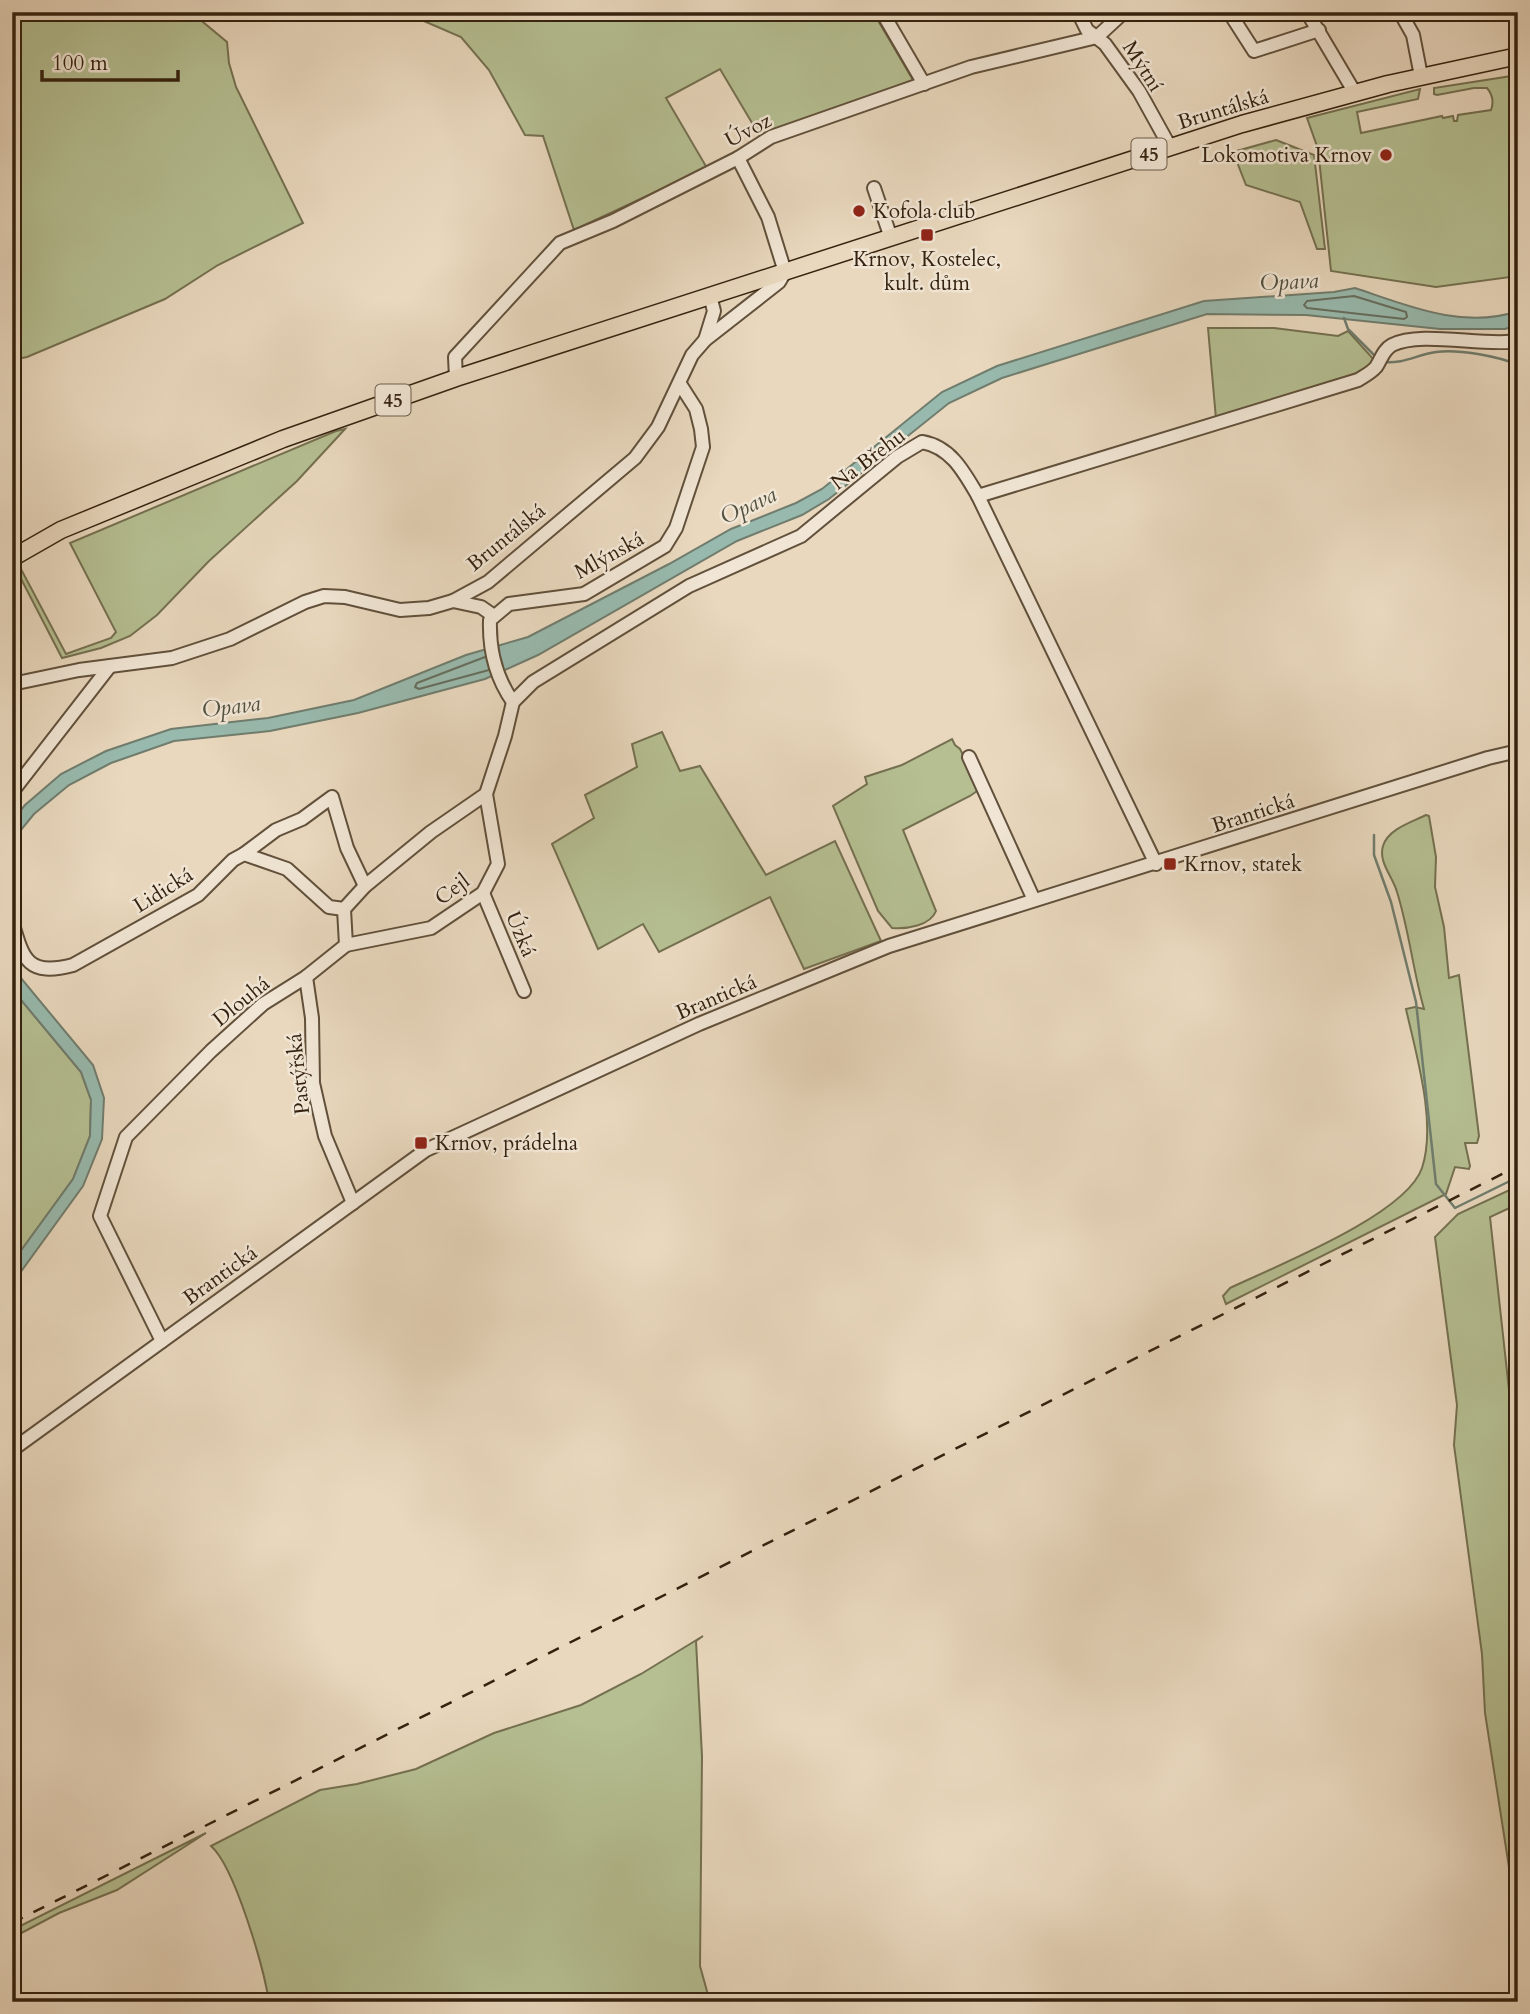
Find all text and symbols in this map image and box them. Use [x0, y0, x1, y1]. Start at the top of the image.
street label: Mýtní [1115, 35, 1170, 98]
scale bar [42, 38, 178, 82]
text: 100 m [52, 49, 108, 78]
street label: Bruntálská [1174, 82, 1272, 137]
street label: Úvoz [720, 105, 777, 155]
road number: 45 [1132, 138, 1166, 170]
place label: Lokomotiva Krnov [1201, 141, 1372, 170]
marker: Lokomotiva Krnov [1378, 147, 1394, 163]
place label: Kofola club [873, 197, 976, 226]
marker: Kofola club [851, 203, 867, 219]
marker: Krnov, Kostelec, kult. dům [919, 227, 935, 243]
place label: Krnov, Kostelec, kult. dům [853, 245, 1001, 298]
water label: Opava [1259, 264, 1319, 299]
road number: 45 [376, 384, 410, 416]
street label: Na Břehu [825, 422, 912, 497]
water label: Opava [715, 479, 782, 532]
street label: Bruntálská [461, 497, 552, 578]
street label: Mlýnská [569, 524, 649, 586]
water label: Opava [200, 688, 262, 725]
street label: Brantická [1208, 786, 1298, 840]
place label: Krnov, statek [1184, 850, 1303, 879]
marker: Krnov, statek [1162, 856, 1178, 872]
street label: Lidická [128, 861, 199, 920]
street label: Cejl [429, 867, 476, 912]
street label: Úzká [498, 907, 544, 961]
street label: Brantická [671, 967, 761, 1027]
street label: Dlouhá [207, 969, 276, 1033]
street label: Pastýřská [280, 1032, 317, 1116]
place label: Krnov, prádelna [435, 1129, 578, 1158]
marker: Krnov, prádelna [413, 1135, 429, 1151]
street label: Brantická [177, 1239, 263, 1312]

